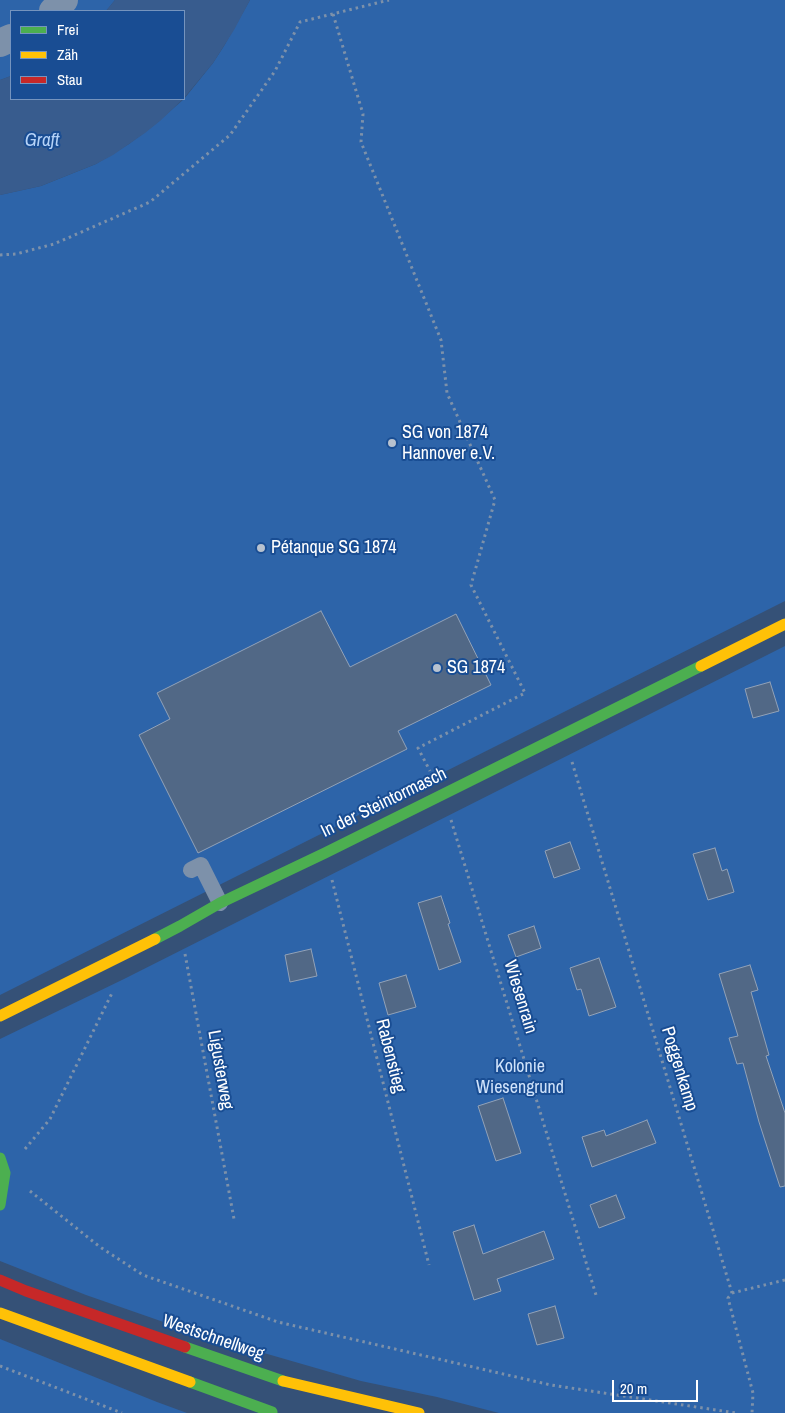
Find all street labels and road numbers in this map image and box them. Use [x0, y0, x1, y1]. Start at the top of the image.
street label: In der Steintormasch [318, 763, 450, 843]
street label: Wiesenrain [499, 958, 541, 1036]
street label: Rabenstieg [370, 1017, 410, 1095]
street label: Poggenkamp [656, 1024, 702, 1114]
street label: Ligusterweg [202, 1029, 238, 1111]
street label: Westschnellweg [159, 1310, 267, 1366]

